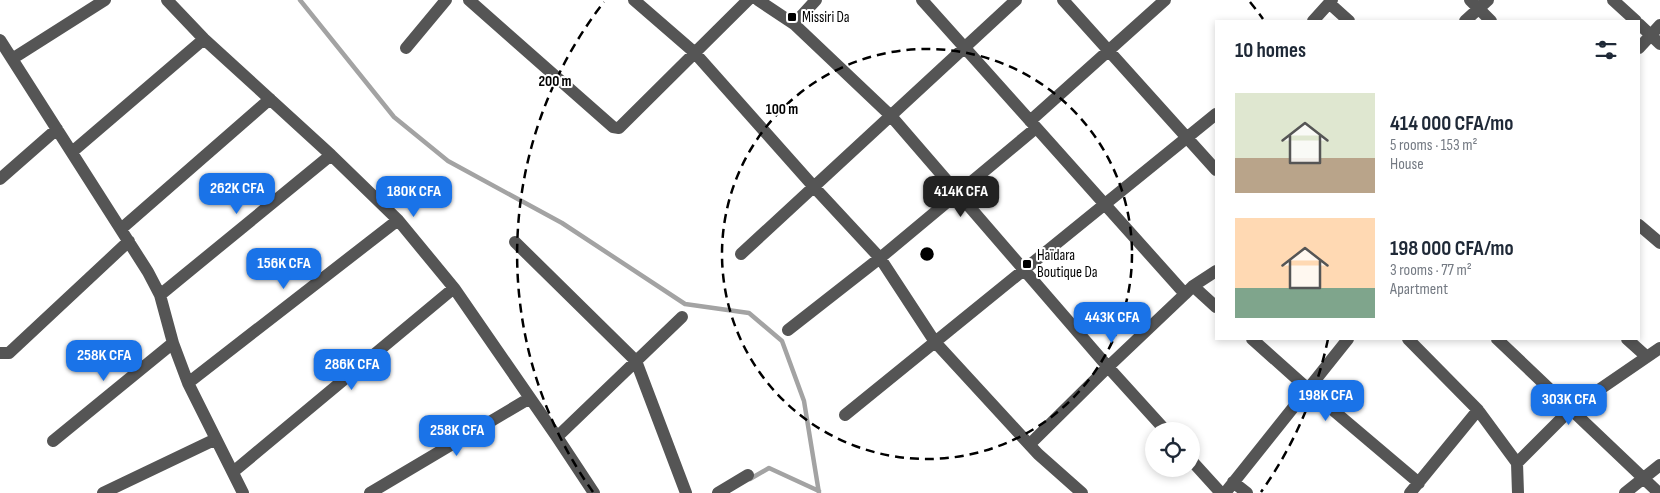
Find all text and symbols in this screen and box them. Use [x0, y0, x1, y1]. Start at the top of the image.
place label: Missiri Da [802, 8, 850, 27]
marker: Missiri Da [786, 11, 798, 23]
icon: filters [1592, 36, 1620, 64]
text: 10 homes [1235, 38, 1306, 63]
text: 200 m [538, 72, 572, 91]
text: 100 m [766, 100, 798, 119]
text: 414 000 CFA/mo [1390, 111, 1513, 136]
icon: home [1275, 113, 1335, 173]
text: 5 rooms · 153 m² [1390, 136, 1477, 155]
text: House [1390, 155, 1424, 174]
pin: 262K CFA [185, 172, 289, 215]
pin: 180K CFA [362, 176, 466, 218]
pin: 414K CFA [909, 176, 1013, 218]
text: 262K CFA [210, 179, 264, 198]
text: 180K CFA [387, 182, 441, 201]
text: 414K CFA [934, 182, 988, 201]
text: 198 000 CFA/mo [1390, 236, 1514, 261]
icon: home [1275, 238, 1335, 298]
centre of rings [918, 245, 936, 263]
place label: Haïdara Boutique Da [1037, 246, 1098, 282]
pin: 156K CFA [232, 248, 336, 290]
text: 156K CFA [257, 254, 311, 273]
marker: Haïdara Boutique Da [1021, 258, 1033, 270]
text: 3 rooms · 77 m² [1390, 261, 1472, 280]
text: Apartment [1390, 280, 1448, 299]
pin: 443K CFA [1060, 302, 1164, 344]
text: 443K CFA [1085, 308, 1139, 327]
pin: 258K CFA [52, 340, 156, 382]
text: 258K CFA [77, 346, 131, 365]
pin: 286K CFA [300, 348, 404, 391]
text: 286K CFA [325, 355, 379, 374]
pin: 198K CFA [1274, 380, 1378, 422]
pin: 303K CFA [1517, 384, 1621, 426]
text: 198K CFA [1299, 386, 1353, 405]
text: 303K CFA [1542, 390, 1596, 409]
pin: 258K CFA [405, 414, 509, 457]
text: 258K CFA [430, 421, 484, 440]
map controls [1145, 422, 1200, 477]
button: locate [1145, 422, 1200, 477]

